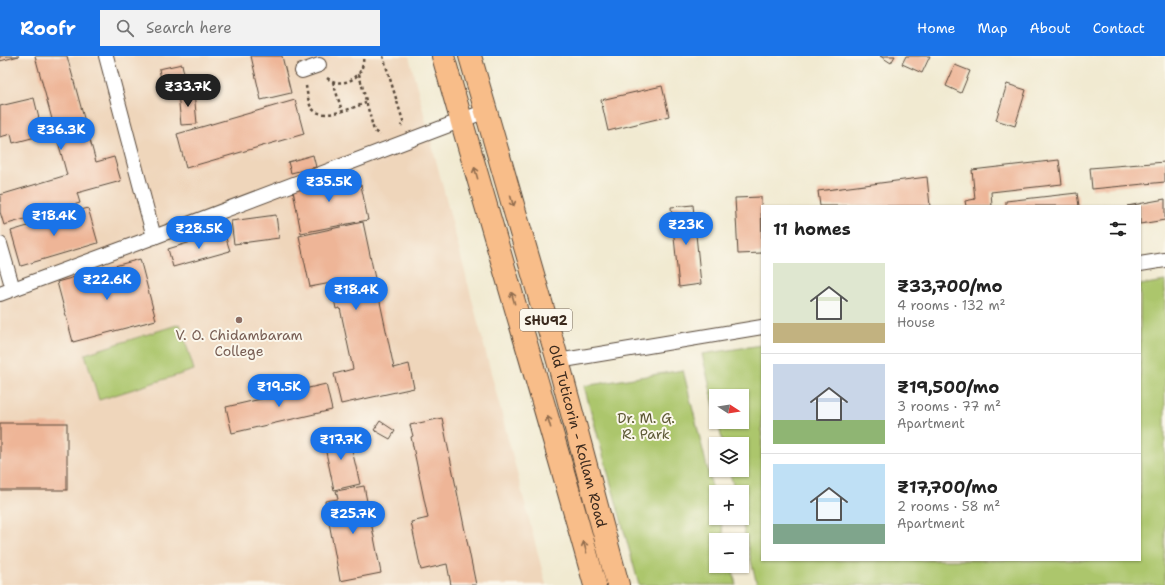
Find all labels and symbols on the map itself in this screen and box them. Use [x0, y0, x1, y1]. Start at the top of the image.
pin: ₹33.7K [155, 74, 221, 108]
pin: ₹36.3K [28, 117, 94, 151]
one-way arrow [472, 167, 479, 180]
pin: ₹35.5K [296, 169, 362, 203]
one-way arrow [509, 194, 516, 207]
pin: ₹18.4K [21, 203, 87, 237]
pin: ₹23K [662, 212, 710, 246]
pin: ₹28.5K [166, 216, 232, 250]
pin: ₹22.6K [74, 267, 140, 301]
pin: ₹18.4K [323, 277, 389, 311]
one-way arrow [509, 291, 516, 304]
road number: SHU92 [520, 309, 572, 331]
marker: V. O. Chidambaram College [234, 315, 244, 325]
place label: V. O. Chidambaram College [175, 326, 303, 360]
street label: Old Tuticorin - Kollam Road [545, 342, 611, 529]
pin: ₹19.5K [246, 374, 312, 408]
north arrow [709, 389, 749, 429]
park label: Dr. M. G. R. Park [617, 409, 675, 443]
one-way arrow [545, 416, 552, 429]
pin: ₹17.7K [308, 427, 374, 461]
pin: ₹25.7K [320, 501, 386, 535]
one-way arrow [581, 541, 588, 554]

